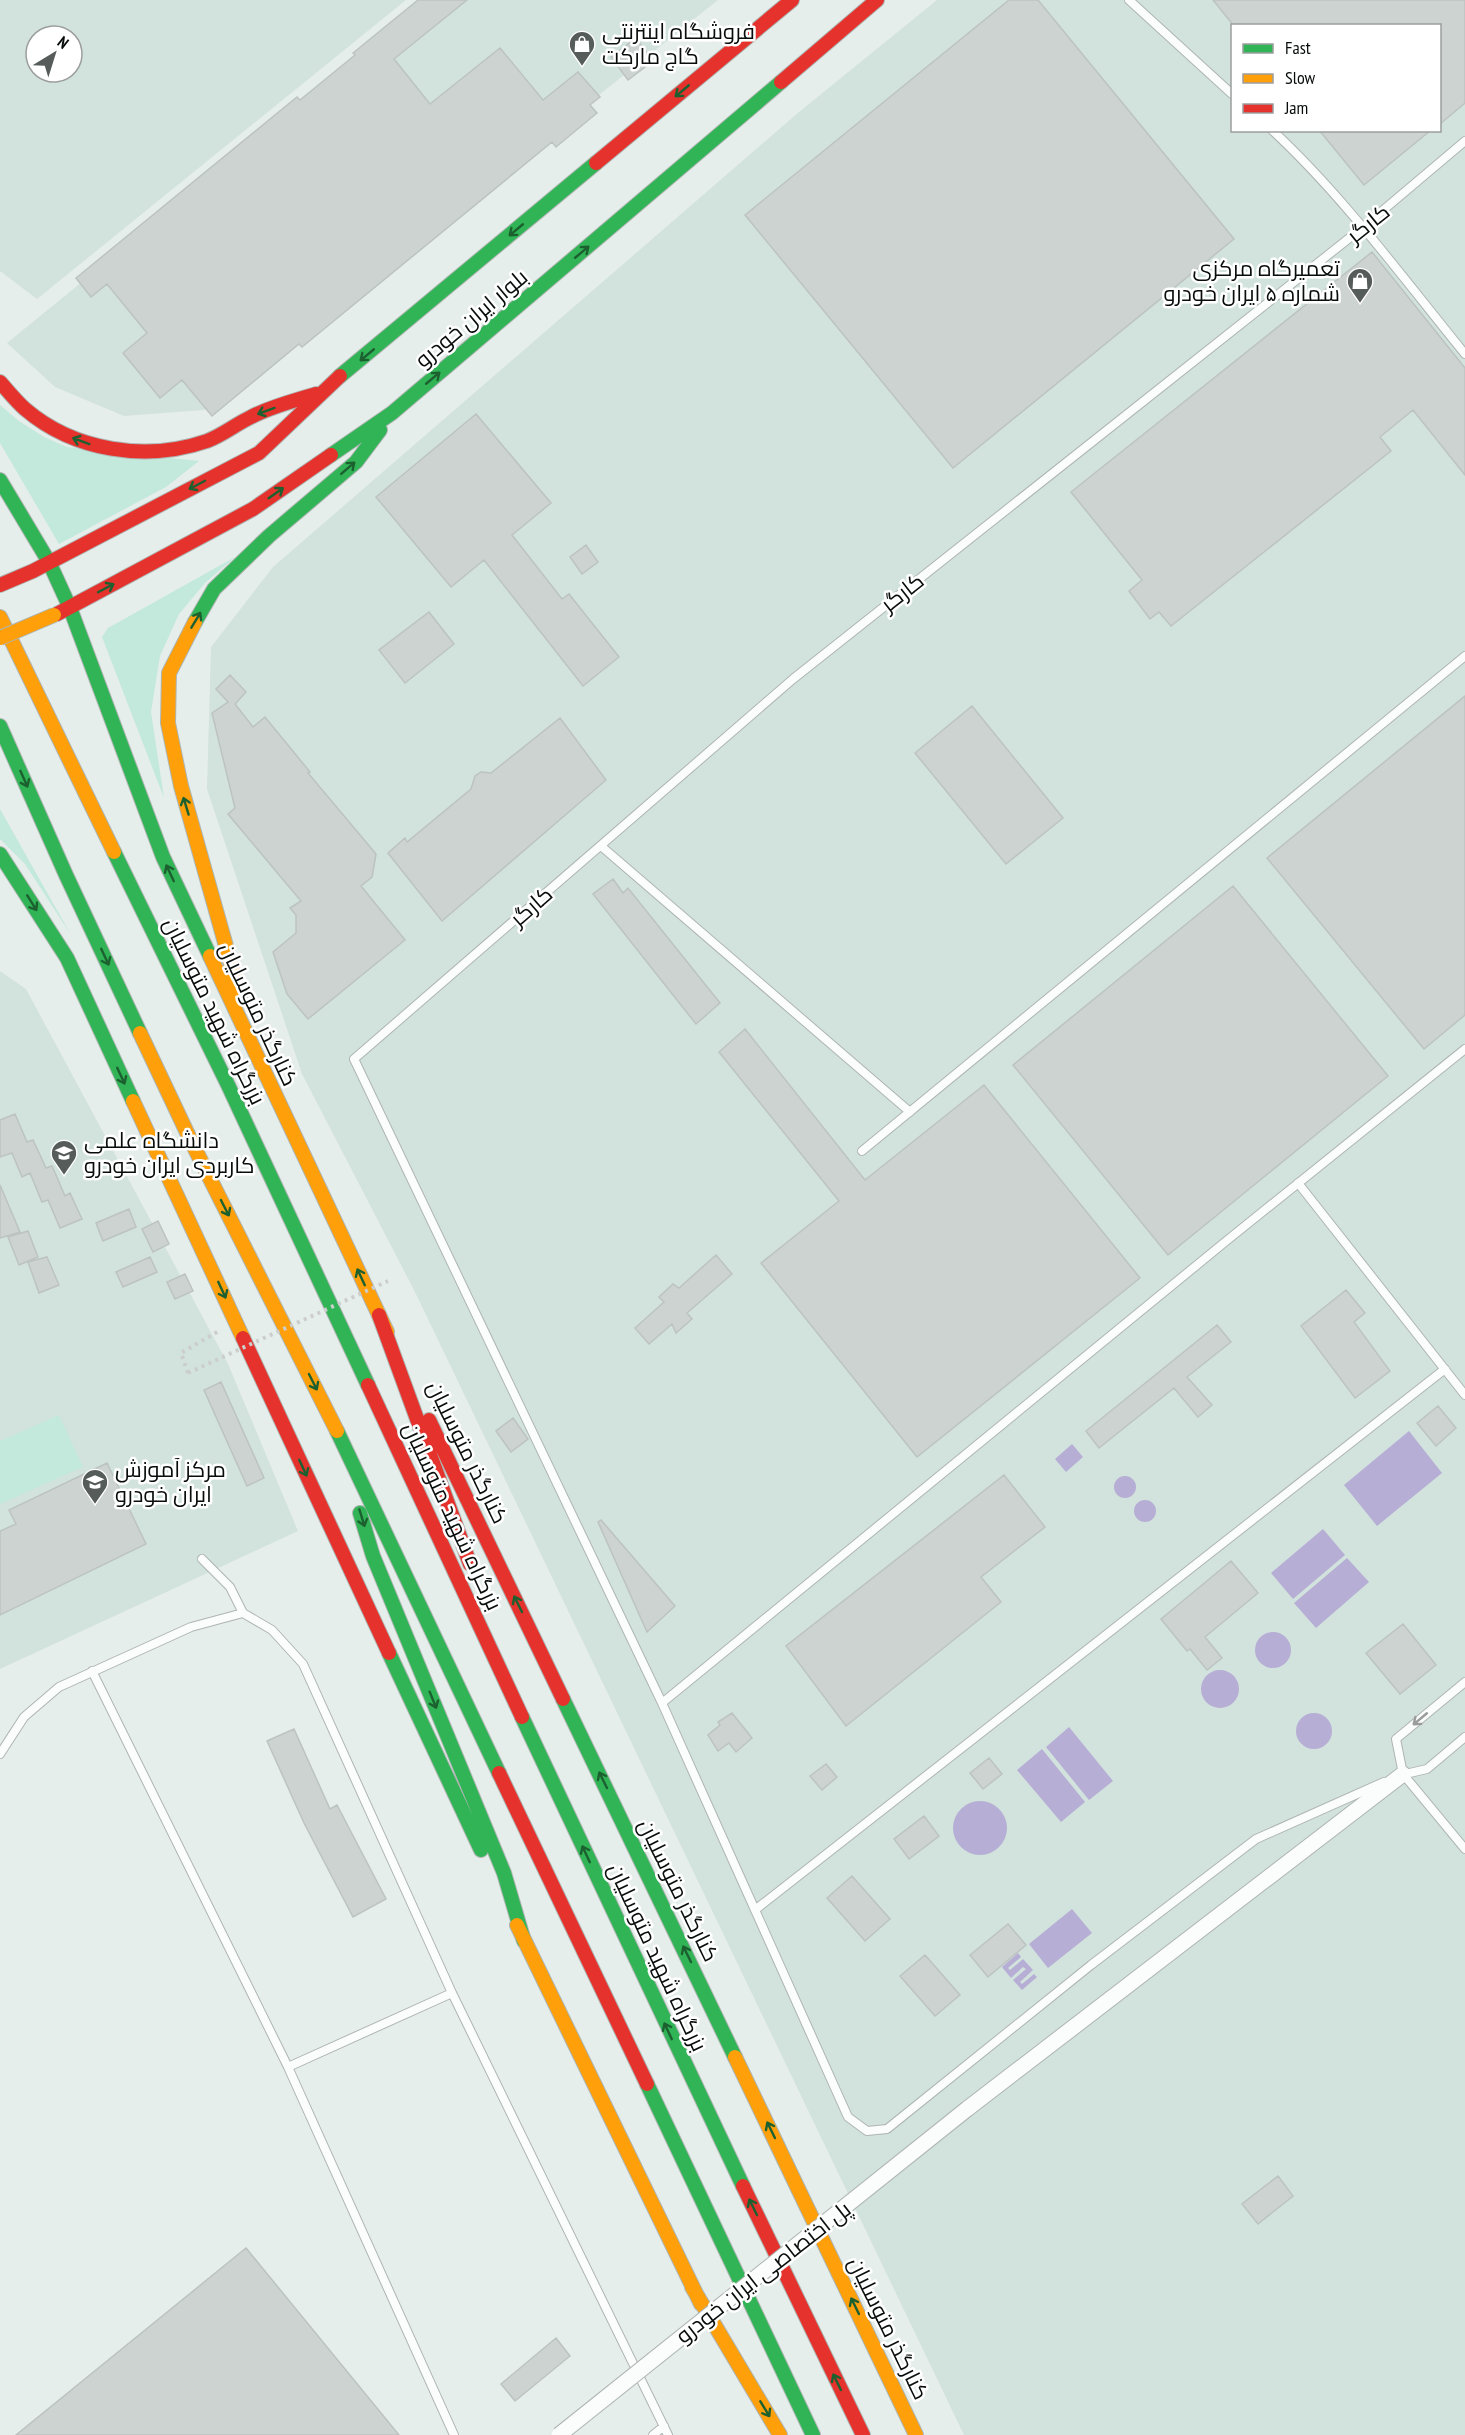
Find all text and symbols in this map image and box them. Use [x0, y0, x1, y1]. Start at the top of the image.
place label: فروشگاه اینترنتی گاج مارکت [602, 17, 755, 71]
north arrow [24, 24, 84, 84]
legend [1231, 24, 1441, 132]
shop icon: فروشگاه اینترنتی گاج مارکت [567, 29, 597, 67]
text: N [54, 32, 73, 53]
text: Fast [1285, 36, 1311, 59]
text: Slow [1285, 66, 1316, 89]
one-way arrow [675, 84, 690, 98]
text: Jam [1284, 96, 1308, 119]
street label: کارگر [1339, 197, 1395, 250]
one-way arrow [508, 223, 524, 236]
one-way arrow [574, 245, 590, 258]
place label: تعمیرگاه مرکزی شماره ۵ ایران خودرو [1164, 254, 1340, 307]
street label: بلوار ایران خودرو [409, 263, 533, 373]
shop icon: تعمیرگاه مرکزی شماره ۵ ایران خودرو [1345, 266, 1375, 304]
one-way arrow [359, 348, 375, 361]
one-way arrow [425, 371, 440, 385]
one-way arrow [257, 406, 276, 417]
one-way arrow [72, 435, 91, 446]
one-way arrow [340, 462, 356, 475]
one-way arrow [188, 480, 206, 492]
one-way arrow [268, 487, 284, 499]
street label: کارگر [873, 566, 929, 619]
one-way arrow [97, 582, 115, 593]
one-way arrow [190, 612, 202, 629]
one-way arrow [18, 770, 30, 788]
one-way arrow [180, 797, 191, 816]
one-way arrow [164, 864, 176, 882]
street label: کارگر [502, 880, 558, 933]
one-way arrow [27, 894, 39, 911]
street label: بزرگراه شهید متوسلیان [158, 913, 272, 1109]
street label: کنارگذر متوسلیان [213, 938, 305, 1090]
one-way arrow [99, 947, 111, 965]
one-way arrow [116, 1066, 127, 1084]
place label: دانشگاه علمی کاربردی ایران خودرو [84, 1126, 254, 1179]
school or university icon: دانشگاه علمی کاربردی ایران خودرو [49, 1138, 79, 1176]
one-way arrow [220, 1199, 232, 1217]
one-way arrow [354, 1269, 366, 1287]
one-way arrow [216, 1281, 228, 1299]
one-way arrow [308, 1373, 320, 1391]
street label: کنارگذر متوسلیان [421, 1376, 515, 1528]
street label: بزرگراه شهید متوسلیان [397, 1417, 509, 1615]
place label: مرکز آموزش ایران خودرو [115, 1455, 226, 1508]
one-way arrow [298, 1458, 310, 1476]
school or university icon: مرکز آموزش ایران خودرو [80, 1467, 110, 1505]
one-way arrow [357, 1508, 368, 1527]
one-way arrow [512, 1596, 524, 1614]
one-way arrow [428, 1690, 439, 1708]
one-way arrow [1413, 1712, 1428, 1726]
one-way arrow [597, 1771, 609, 1789]
street label: کنارگذر متوسلیان [632, 1814, 726, 1966]
one-way arrow [580, 1845, 592, 1863]
street label: بزرگراه شهید متوسلیان [602, 1858, 714, 2056]
one-way arrow [681, 1946, 693, 1964]
one-way arrow [662, 2022, 674, 2040]
one-way arrow [765, 2122, 777, 2140]
street label: پل اختصاصی ایران خودرو [670, 2195, 857, 2350]
one-way arrow [746, 2198, 758, 2216]
street label: کنارگذر متوسلیان [842, 2252, 936, 2404]
one-way arrow [849, 2298, 861, 2316]
one-way arrow [831, 2374, 843, 2392]
one-way arrow [759, 2400, 771, 2417]

